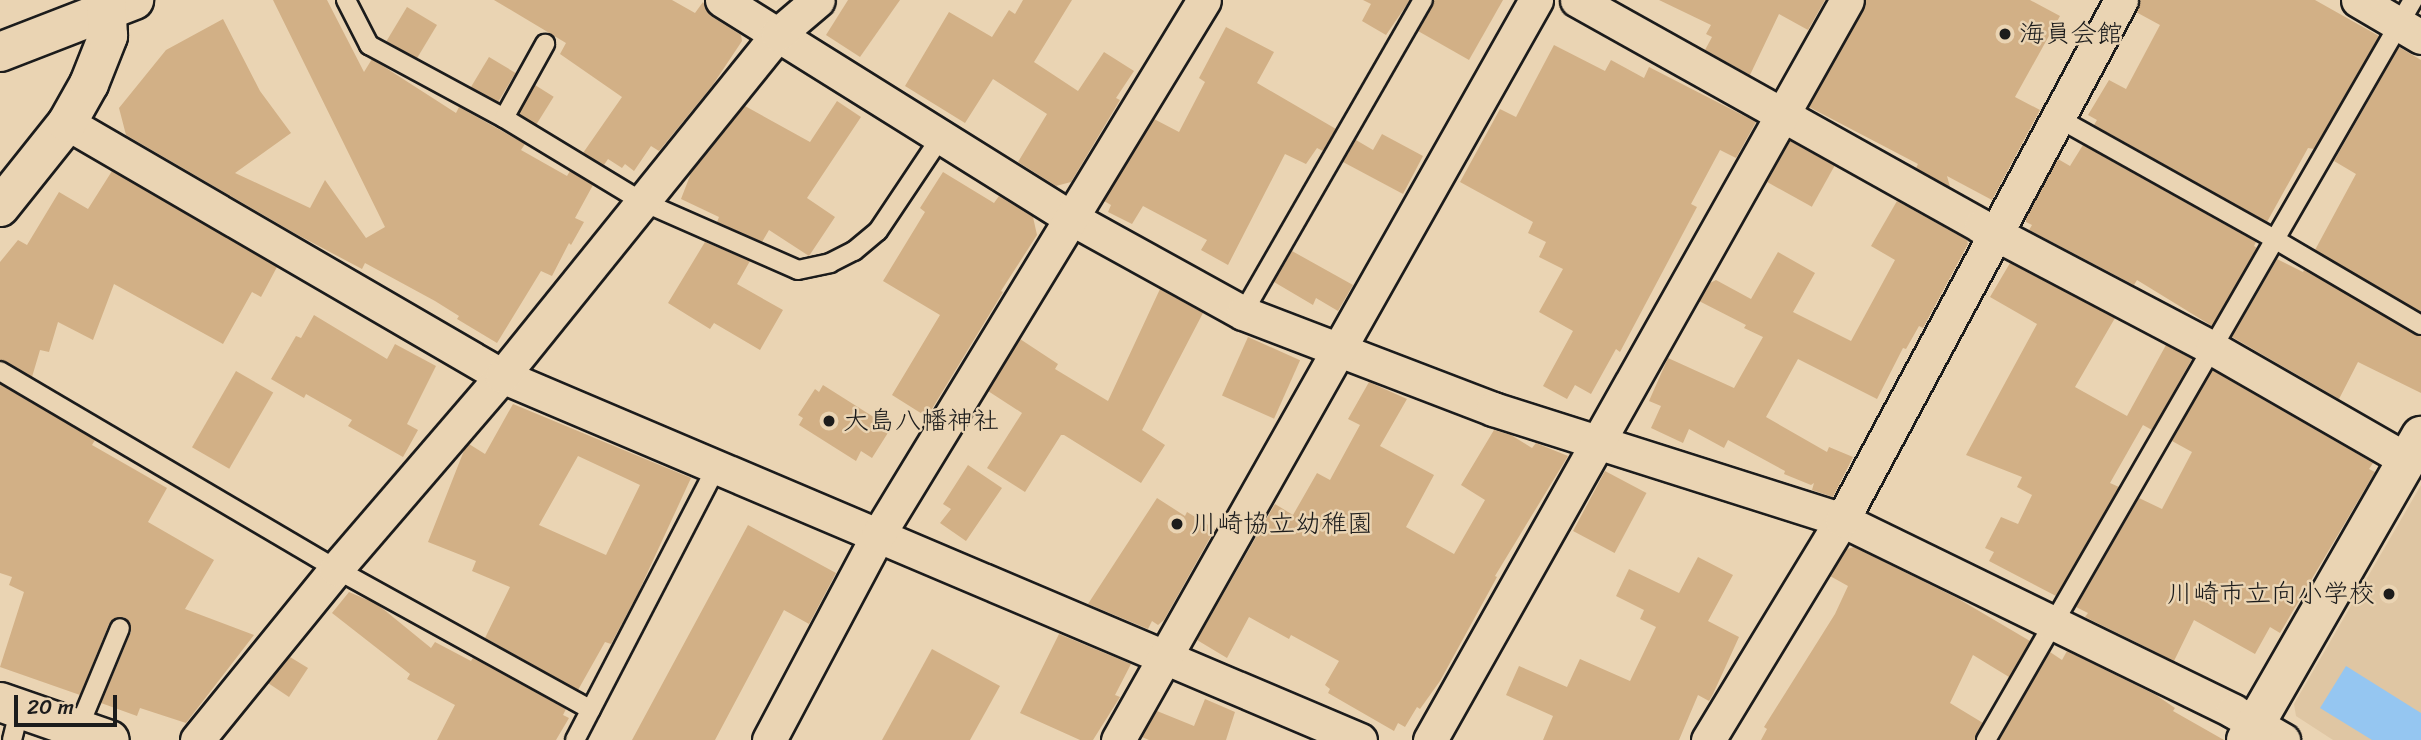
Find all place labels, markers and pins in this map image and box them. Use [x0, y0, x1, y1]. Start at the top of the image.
place label: 海員会館 [2019, 18, 2123, 50]
marker: 海員会館 [1997, 26, 2013, 42]
place label: 大島八幡神社 [843, 405, 999, 437]
marker: 大島八幡神社 [821, 413, 837, 429]
place label: 川崎協立幼稚園 [1191, 508, 1373, 540]
marker: 川崎協立幼稚園 [1169, 516, 1185, 532]
place label: 川崎市立向小学校 [2167, 578, 2375, 610]
marker: 川崎市立向小学校 [2381, 586, 2397, 602]

